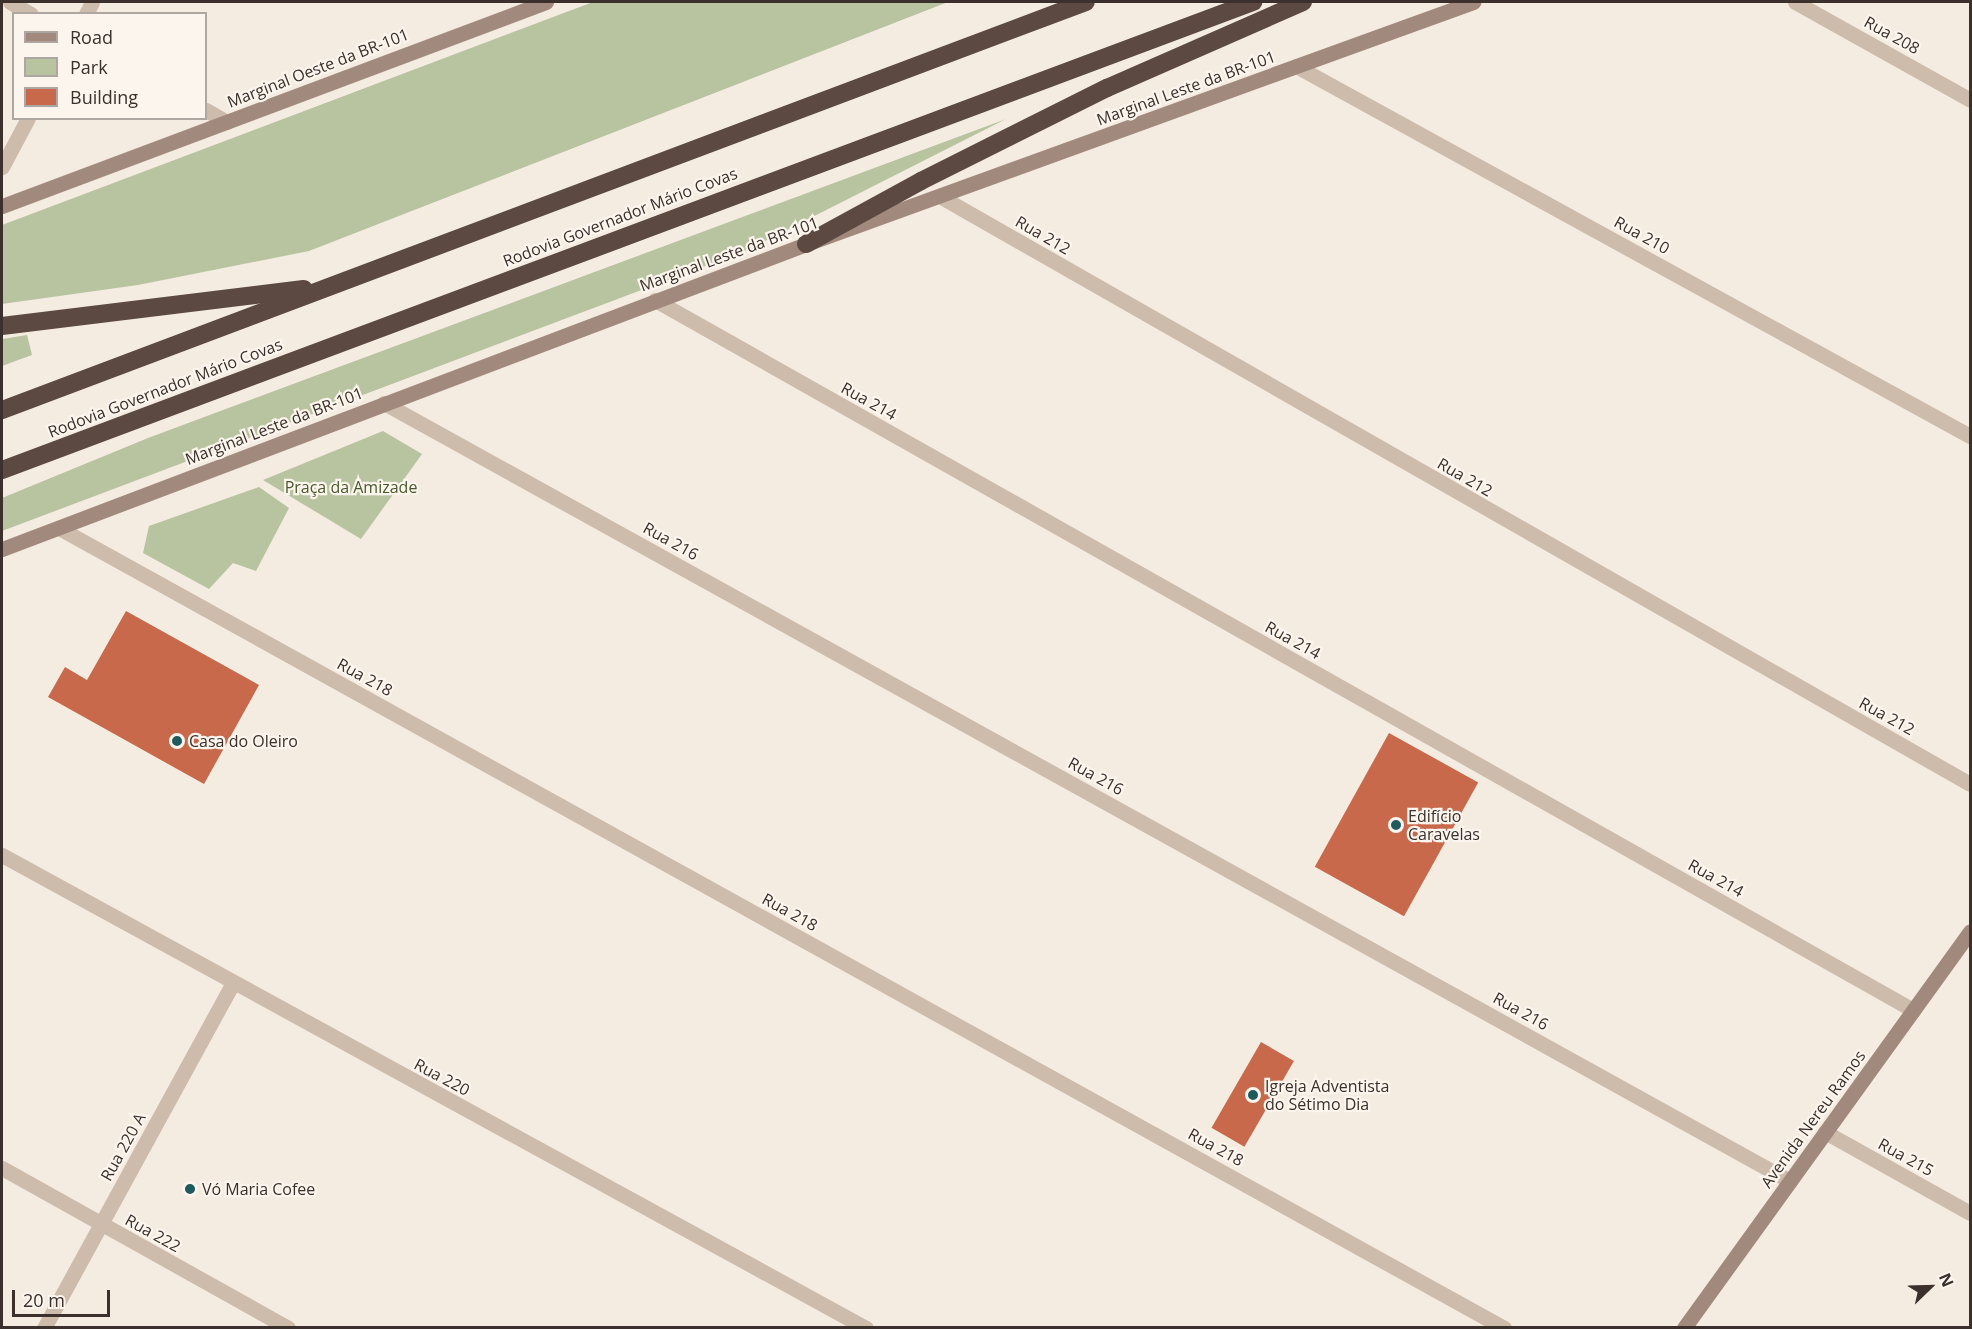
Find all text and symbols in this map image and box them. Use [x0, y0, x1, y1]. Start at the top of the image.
legend [12, 12, 207, 120]
street label: Rua 208 [1861, 12, 1923, 58]
street label: Marginal Oeste da BR-101 [224, 24, 412, 112]
text: Road [70, 25, 113, 49]
street label: Marginal Leste da BR-101 [1094, 47, 1278, 129]
text: Park [70, 55, 108, 79]
text: Building [70, 85, 138, 109]
street label: Rodovia Governador Mário Covas [500, 163, 740, 271]
street label: Rua 212 [1012, 212, 1074, 258]
street label: Rua 210 [1611, 212, 1673, 258]
street label: Marginal Leste da BR-101 [637, 213, 821, 295]
street label: Rodovia Governador Mário Covas [45, 334, 285, 442]
street label: Rua 214 [838, 378, 900, 424]
street label: Marginal Leste da BR-101 [182, 383, 366, 469]
street label: Rua 212 [1434, 454, 1496, 500]
park label: Praça da Amizade [285, 477, 417, 497]
street label: Rua 216 [640, 518, 702, 564]
street label: Rua 214 [1262, 617, 1324, 663]
street label: Rua 218 [334, 654, 396, 700]
street label: Rua 212 [1856, 693, 1918, 739]
place label: Casa do Oleiro [189, 731, 298, 751]
marker: Casa do Oleiro [170, 734, 184, 748]
street label: Rua 216 [1065, 753, 1127, 799]
place label: Edifício Caravelas [1408, 806, 1480, 844]
marker: Edifício Caravelas [1389, 818, 1403, 832]
street label: Rua 214 [1685, 855, 1747, 901]
street label: Rua 218 [759, 889, 821, 935]
street label: Rua 216 [1490, 988, 1552, 1034]
street label: Avenida Nereu Ramos [1757, 1047, 1869, 1191]
street label: Rua 220 [411, 1054, 473, 1100]
place label: Igreja Adventista do Sétimo Dia [1265, 1076, 1389, 1114]
marker: Igreja Adventista do Sétimo Dia [1246, 1088, 1260, 1102]
street label: Rua 220 A [97, 1110, 149, 1184]
street label: Rua 218 [1185, 1124, 1247, 1170]
street label: Rua 215 [1875, 1134, 1937, 1180]
place label: Vó Maria Cofee [202, 1179, 315, 1199]
marker: Vó Maria Cofee [183, 1182, 197, 1196]
street label: Rua 222 [122, 1210, 184, 1256]
north arrow [1900, 1257, 1960, 1317]
text: N [1934, 1270, 1959, 1290]
scale bar [15, 1278, 112, 1316]
text: 20 m [23, 1288, 65, 1312]

